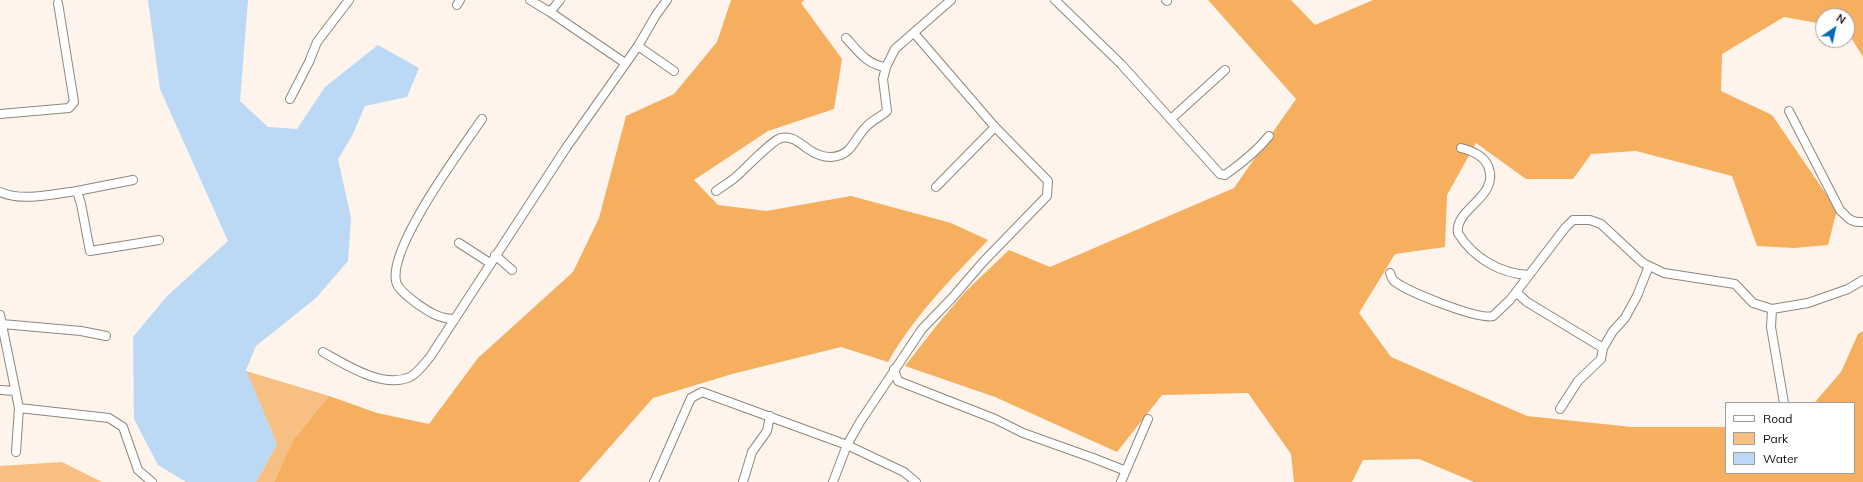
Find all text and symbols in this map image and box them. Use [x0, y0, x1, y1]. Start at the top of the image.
north arrow [1815, 8, 1855, 48]
text: N [1834, 11, 1849, 27]
legend [1725, 402, 1855, 474]
text: Road [1763, 411, 1792, 426]
text: Park [1763, 431, 1788, 446]
text: Water [1763, 451, 1798, 466]

